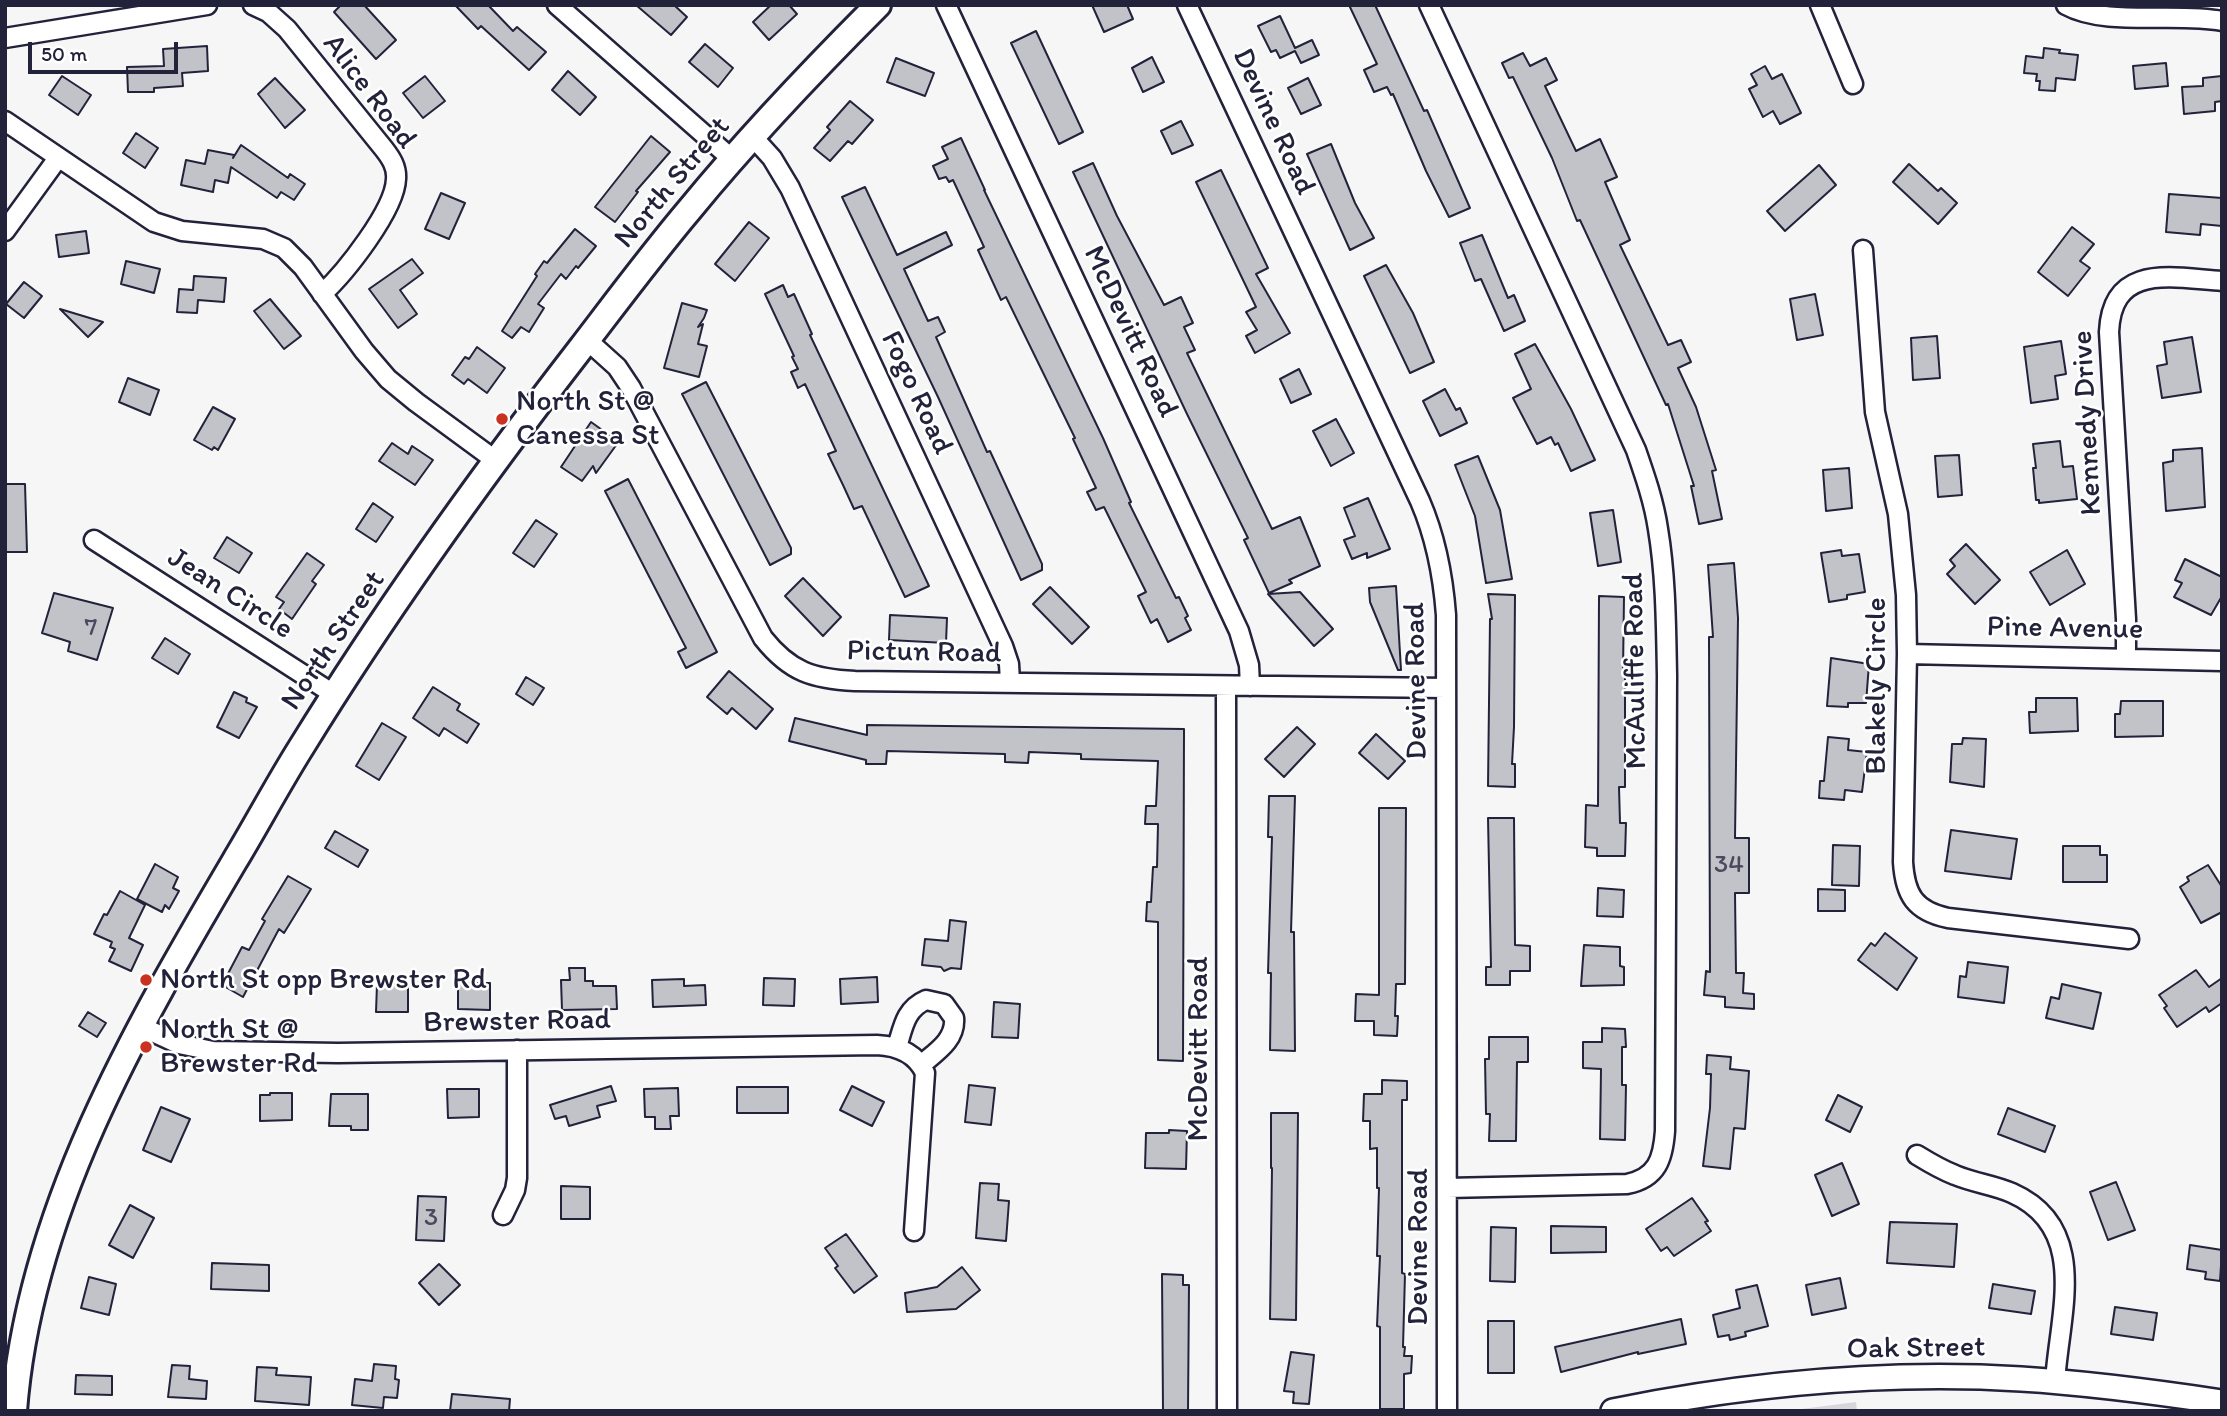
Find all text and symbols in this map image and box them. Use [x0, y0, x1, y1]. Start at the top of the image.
street label: Alice Road [314, 27, 424, 157]
scale bar [32, 28, 182, 72]
text: 50 m [41, 41, 87, 66]
street label: Devine Road [1223, 43, 1323, 201]
street label: North Street [608, 110, 738, 256]
street label: McDevitt Road [1075, 240, 1185, 424]
street label: Fogo Road [872, 326, 960, 460]
street label: Kennedy Drive [2065, 330, 2111, 516]
place label: North St @ Canessa St [516, 384, 659, 454]
marker: North St @ Canessa St [494, 411, 510, 427]
street label: Jean Circle [160, 540, 300, 648]
street label: North Street [274, 564, 394, 718]
street label: McAuliffe Road [1616, 572, 1656, 770]
street label: Blakely Circle [1859, 597, 1895, 775]
street label: Devine Road [1398, 602, 1436, 760]
street label: Pine Avenue [1986, 610, 2144, 648]
house number: 7 [85, 612, 97, 644]
street label: Pictun Road [846, 634, 1002, 672]
house number: 34 [1714, 849, 1744, 881]
street label: McDevitt Road [1181, 956, 1217, 1142]
place label: North St opp Brewster Rd [160, 962, 487, 998]
marker: North St opp Brewster Rd [138, 972, 154, 988]
street label: Brewster Road [423, 1002, 611, 1042]
place label: North St @ Brewster Rd [160, 1012, 318, 1082]
marker: North St @ Brewster Rd [138, 1039, 154, 1055]
street label: Devine Road [1401, 1168, 1437, 1326]
house number: 3 [424, 1202, 438, 1234]
street label: Oak Street [1846, 1330, 1986, 1368]

